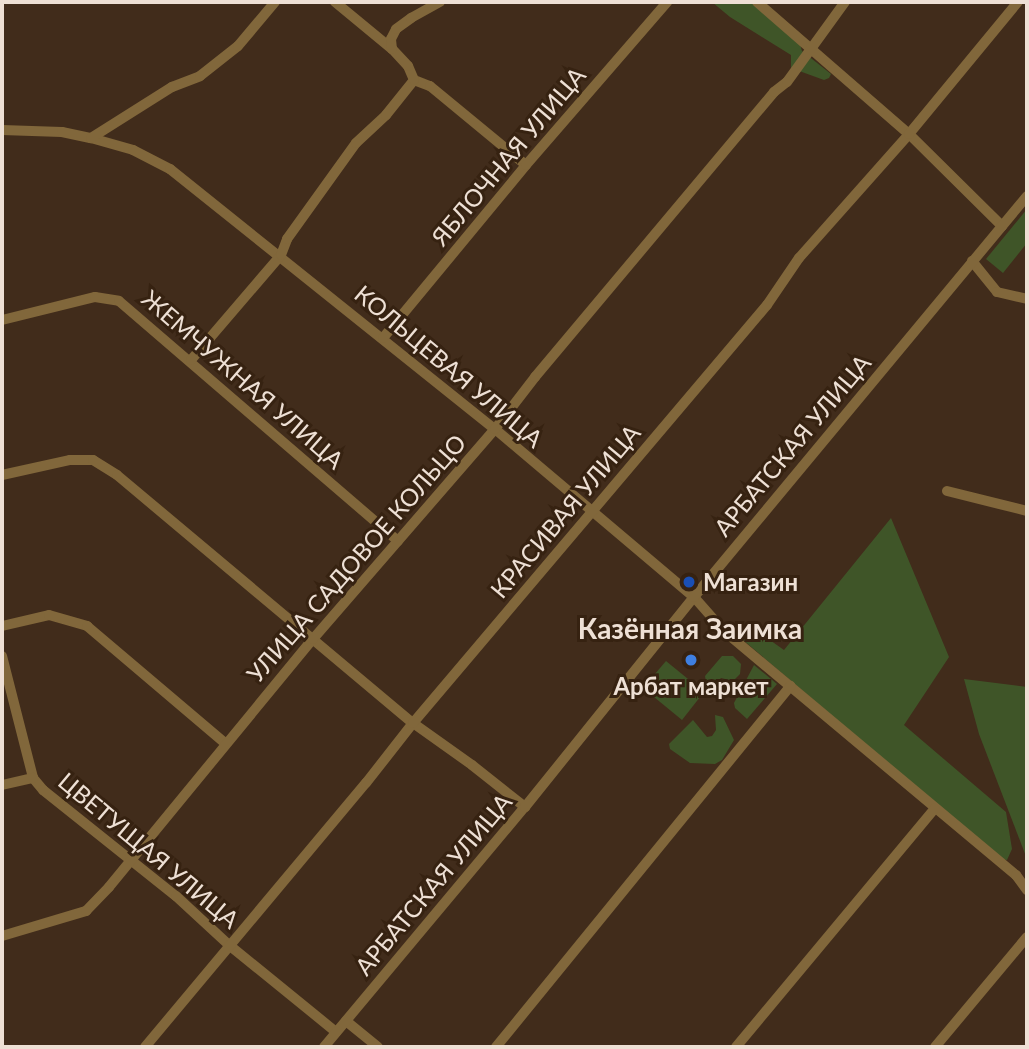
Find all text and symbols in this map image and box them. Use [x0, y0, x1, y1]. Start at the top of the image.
street label: ЯБЛОЧНАЯ УЛИЦА [425, 61, 591, 251]
street label: КОЛЬЦЕВАЯ УЛИЦА [349, 279, 549, 453]
street label: ЖЕМЧУЖНАЯ УЛИЦА [136, 284, 350, 474]
street label: АРБАТСКАЯ УЛИЦА [708, 348, 876, 542]
street label: КРАСИВАЯ УЛИЦА [484, 418, 646, 604]
street label: УЛИЦА САДОВОЕ КОЛЬЦО [241, 428, 471, 688]
place label: Магазин [703, 568, 798, 596]
marker: Магазин [681, 574, 697, 590]
district label: Казённая Заимка [578, 611, 802, 645]
marker: Арбат маркет [683, 652, 699, 668]
place label: Арбат маркет [613, 672, 769, 700]
street label: ЦВЕТУЩАЯ УЛИЦА [53, 766, 245, 934]
street label: АРБАТСКАЯ УЛИЦА [349, 787, 517, 981]

